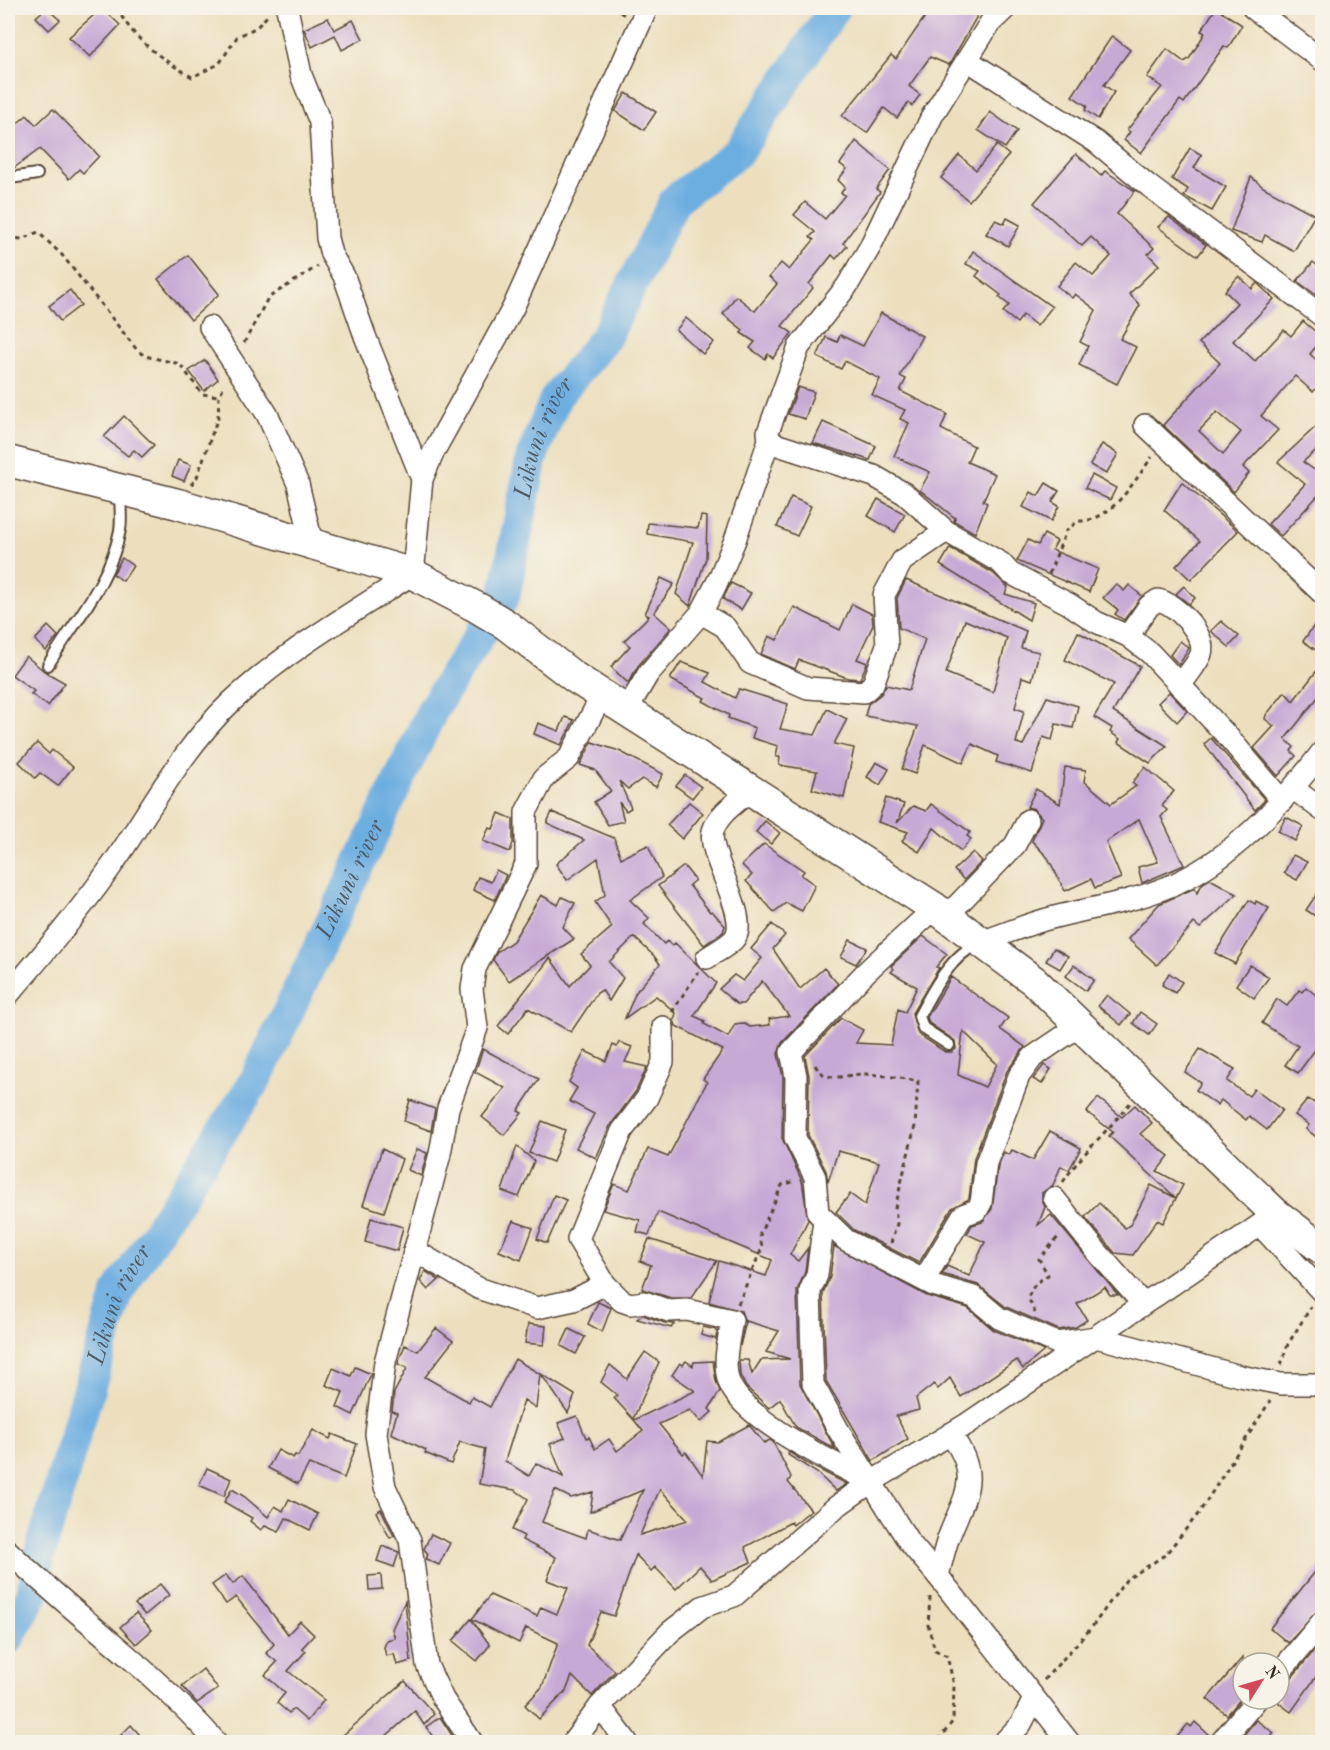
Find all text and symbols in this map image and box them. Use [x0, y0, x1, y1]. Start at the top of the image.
water label: Likuni river [512, 373, 579, 502]
water label: Likuni river [312, 816, 390, 944]
water label: Likuni river [85, 1241, 157, 1369]
north arrow [1231, 1651, 1291, 1711]
text: N [1261, 1663, 1282, 1683]

